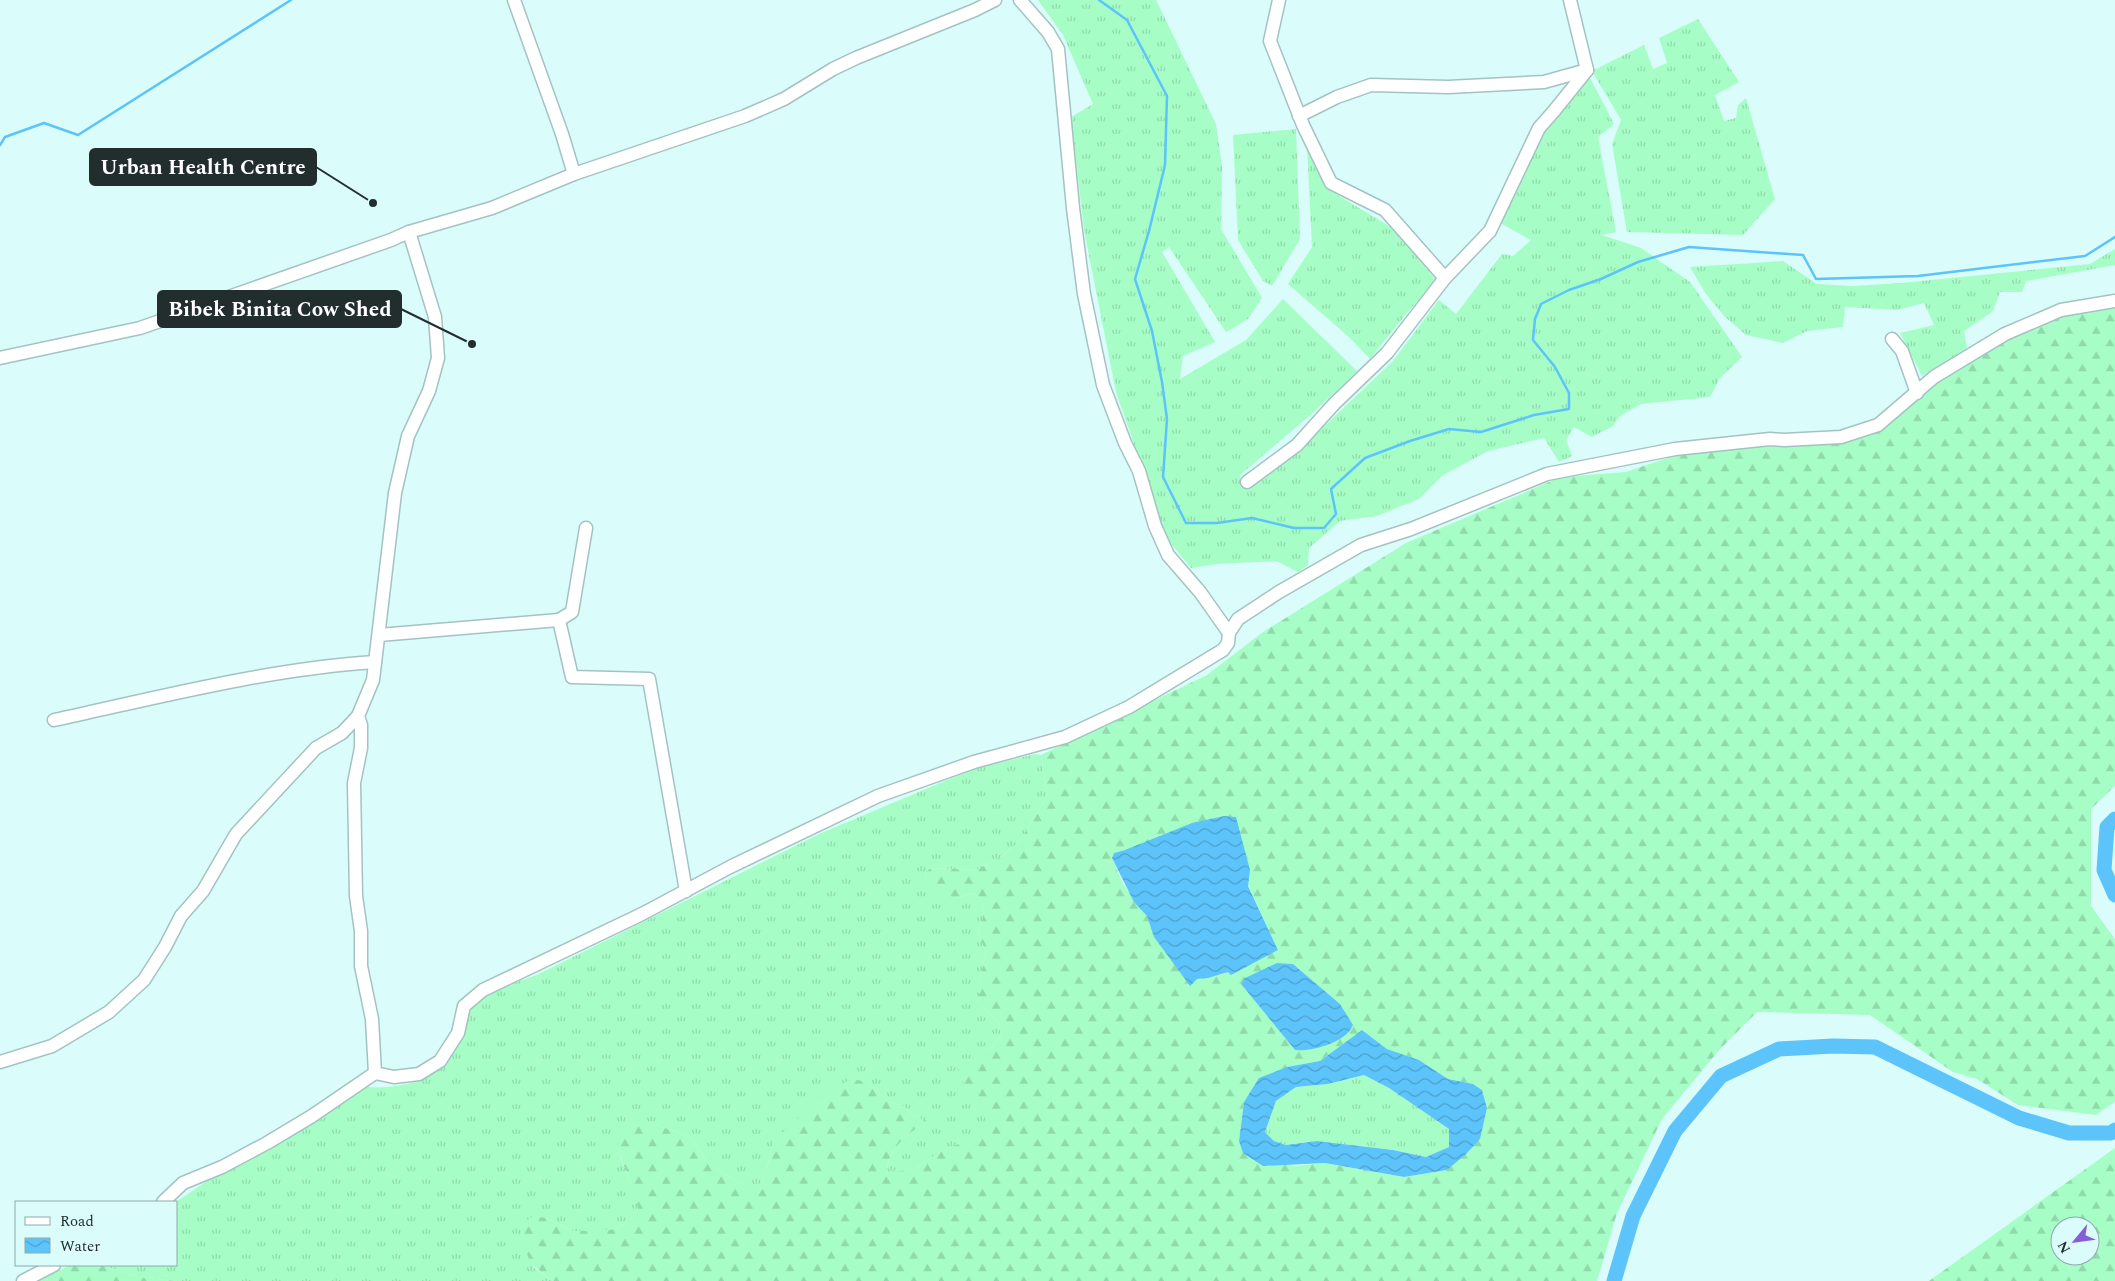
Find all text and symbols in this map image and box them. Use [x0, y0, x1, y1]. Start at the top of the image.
callout: Urban Health Centre [90, 149, 316, 185]
text: Urban Health Centre [100, 152, 306, 184]
callout: Bibek Binita Cow Shed [158, 291, 401, 327]
text: Bibek Binita Cow Shed [168, 294, 392, 326]
legend [15, 1201, 178, 1266]
text: Road [60, 1210, 94, 1233]
north arrow [2050, 1216, 2100, 1266]
text: Water [60, 1235, 100, 1258]
text: N [2052, 1237, 2076, 1257]

